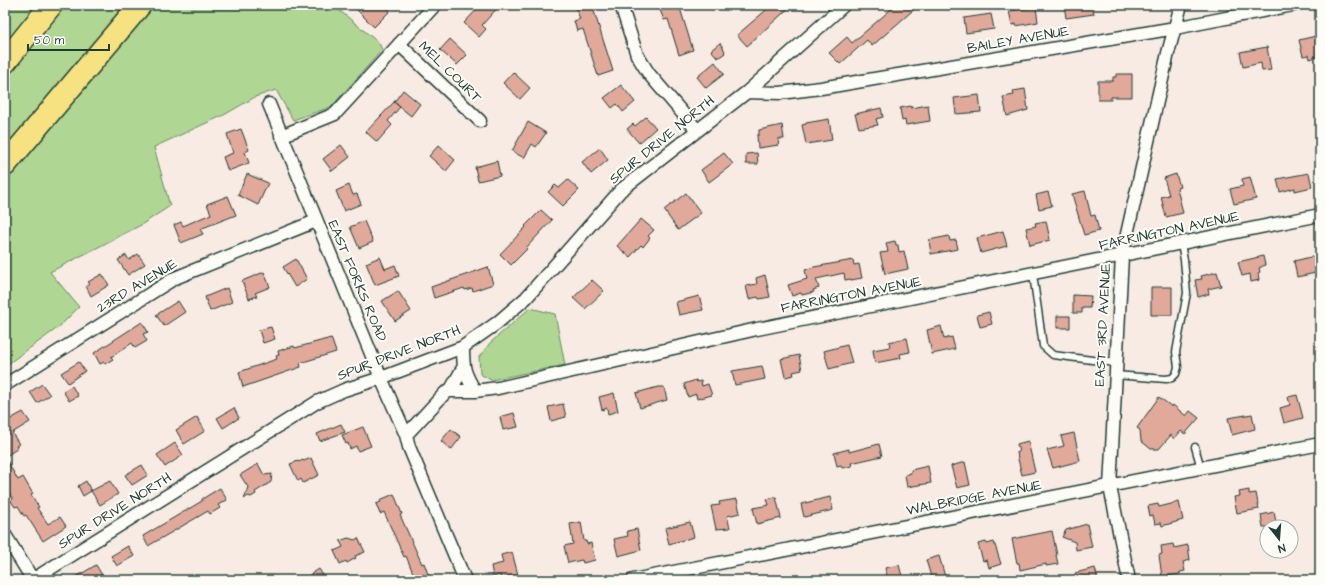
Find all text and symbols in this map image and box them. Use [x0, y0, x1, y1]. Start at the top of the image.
street label: BAILEY AVENUE [966, 21, 1071, 59]
scale bar [28, 26, 109, 52]
text: 50 m [34, 32, 65, 49]
street label: MEL COURT [414, 37, 486, 108]
street label: SPUR DRIVE NORTH [605, 91, 719, 189]
street label: FARRINGTON AVENUE [1097, 206, 1242, 256]
street label: EAST FORKS ROAD [322, 217, 392, 345]
street label: 23RD AVENUE [93, 254, 182, 318]
street label: EAST 3RD AVENUE [1090, 262, 1116, 387]
street label: FARRINGTON AVENUE [779, 271, 924, 318]
street label: SPUR DRIVE NORTH [334, 320, 464, 386]
street label: SPUR DRIVE NORTH [54, 468, 176, 554]
street label: WALBRIDGE AVENUE [905, 475, 1044, 521]
north arrow [1259, 519, 1299, 559]
text: N [1276, 540, 1287, 556]

